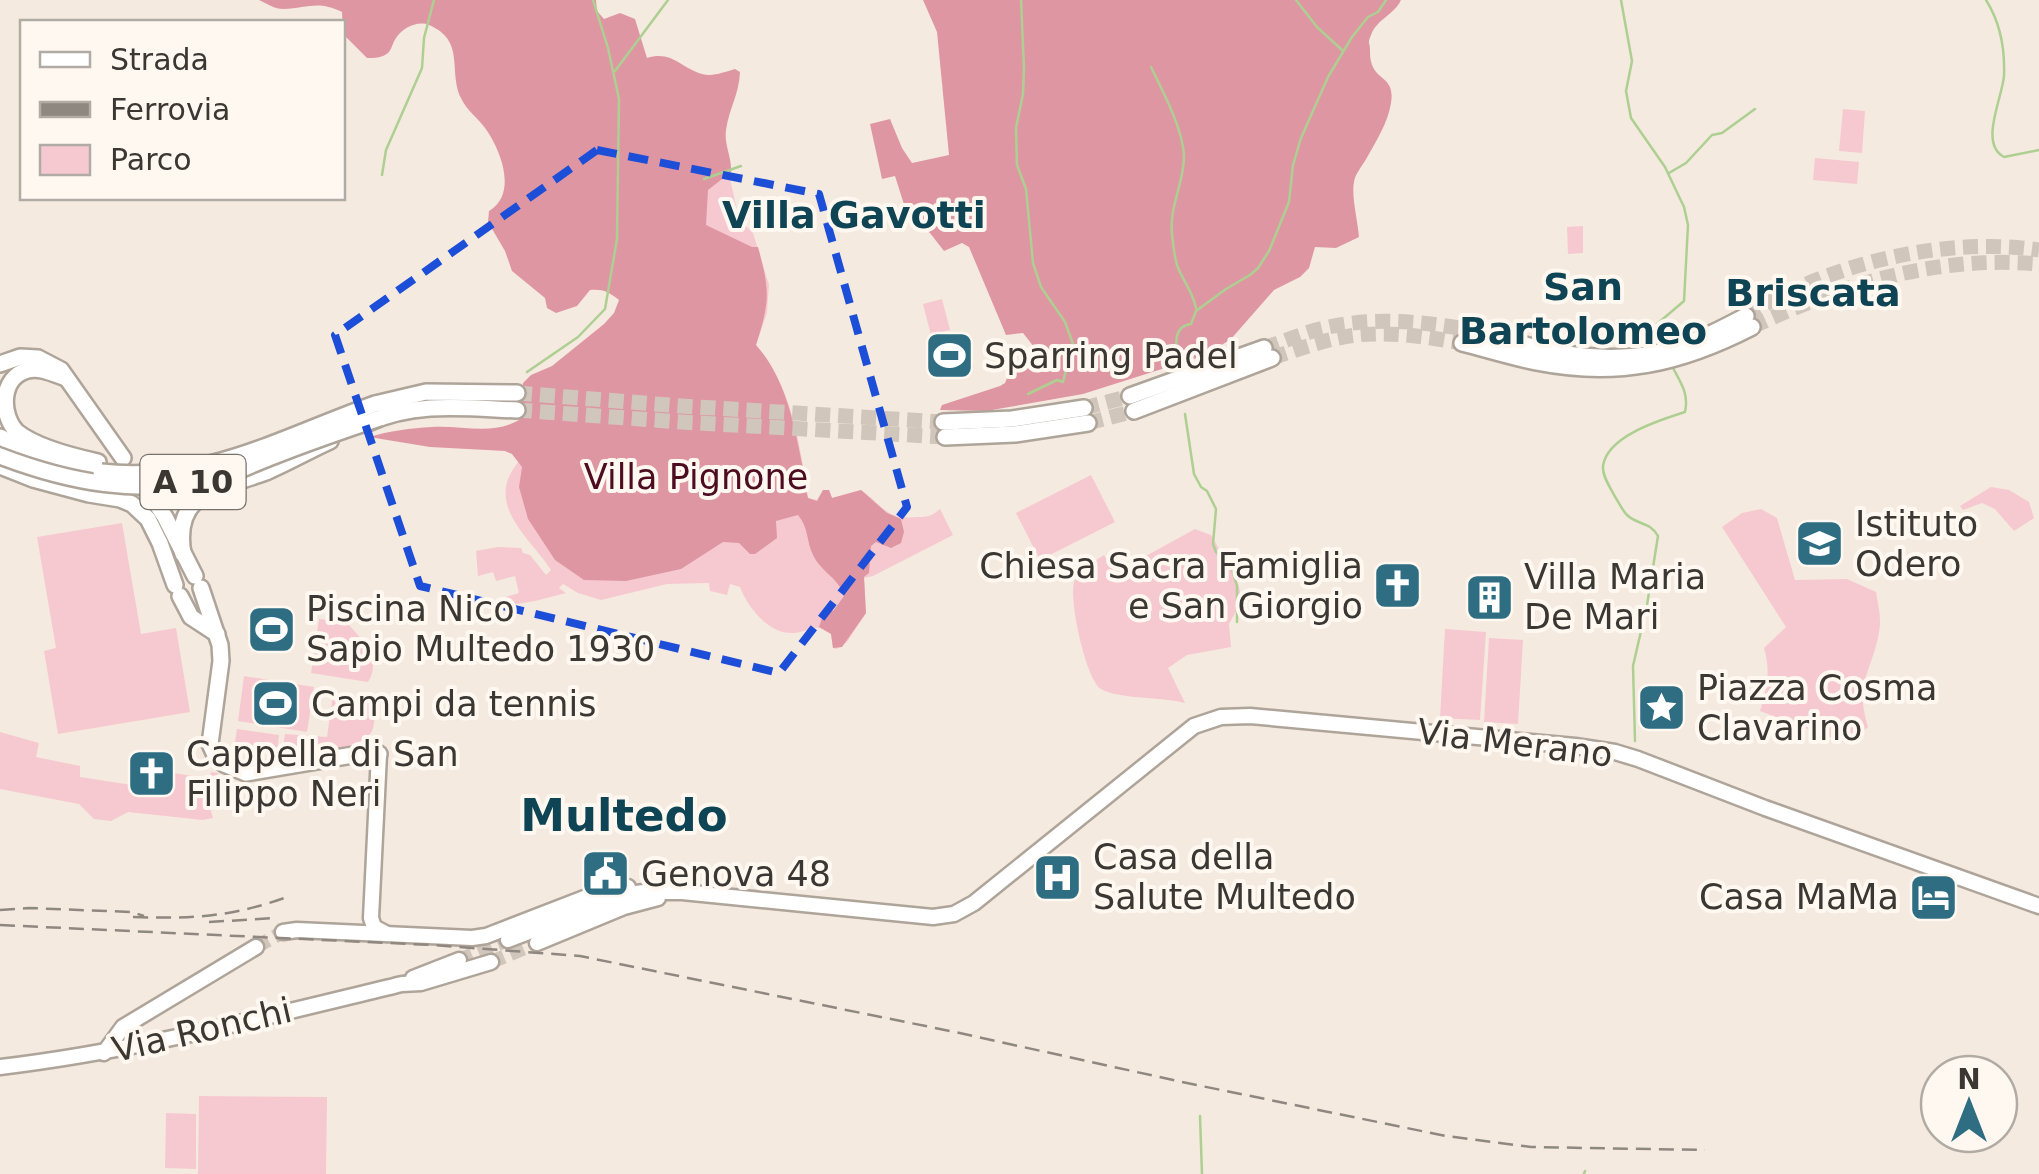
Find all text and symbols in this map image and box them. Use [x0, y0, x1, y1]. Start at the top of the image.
legend [20, 20, 345, 200]
text: Strada [110, 42, 209, 77]
text: Ferrovia [110, 92, 230, 127]
text: Parco [110, 142, 192, 177]
district label: Villa Gavotti [722, 193, 986, 237]
district label: San Bartolomeo [1459, 265, 1707, 353]
district label: Briscata [1725, 271, 1901, 315]
sports icon: Sparring Padel [923, 330, 975, 382]
place label: Sparring Padel [984, 336, 1238, 376]
road number: A 10 [140, 455, 246, 509]
park label: Villa Pignone [584, 457, 808, 497]
place label: Istituto Odero [1855, 504, 1978, 584]
school or university icon: Istituto Odero [1794, 518, 1846, 570]
place label: Chiesa Sacra Famiglia e San Giorgio [979, 546, 1363, 626]
place label: Villa Maria De Mari [1524, 557, 1706, 637]
church icon: Chiesa Sacra Famiglia e San Giorgio [1372, 560, 1424, 612]
building icon: Villa Maria De Mari [1463, 571, 1515, 623]
place label: Piscina Nico Sapio Multedo 1930 [306, 589, 655, 669]
sports icon: Piscina Nico Sapio Multedo 1930 [245, 603, 297, 655]
place label: Piazza Cosma Clavarino [1697, 668, 1937, 748]
sports icon: Campi da tennis [250, 678, 302, 730]
place icon: Piazza Cosma Clavarino [1636, 682, 1688, 734]
place label: Campi da tennis [311, 684, 596, 724]
street label: Via Merano [1415, 711, 1615, 775]
place label: Cappella di San Filippo Neri [186, 734, 459, 814]
church icon: Cappella di San Filippo Neri [125, 748, 177, 800]
district label: Multedo [520, 789, 728, 842]
place label: Casa della Salute Multedo [1093, 837, 1356, 917]
public building icon: Genova 48 [580, 848, 632, 900]
hospital icon: Casa della Salute Multedo [1032, 851, 1084, 903]
place label: Genova 48 [641, 854, 831, 894]
hotel icon: Casa MaMa [1908, 871, 1960, 923]
place label: Casa MaMa [1699, 877, 1899, 917]
street label: Via Ronchi [108, 990, 296, 1070]
north arrow [1919, 1054, 2019, 1154]
text: N [1957, 1063, 1981, 1096]

